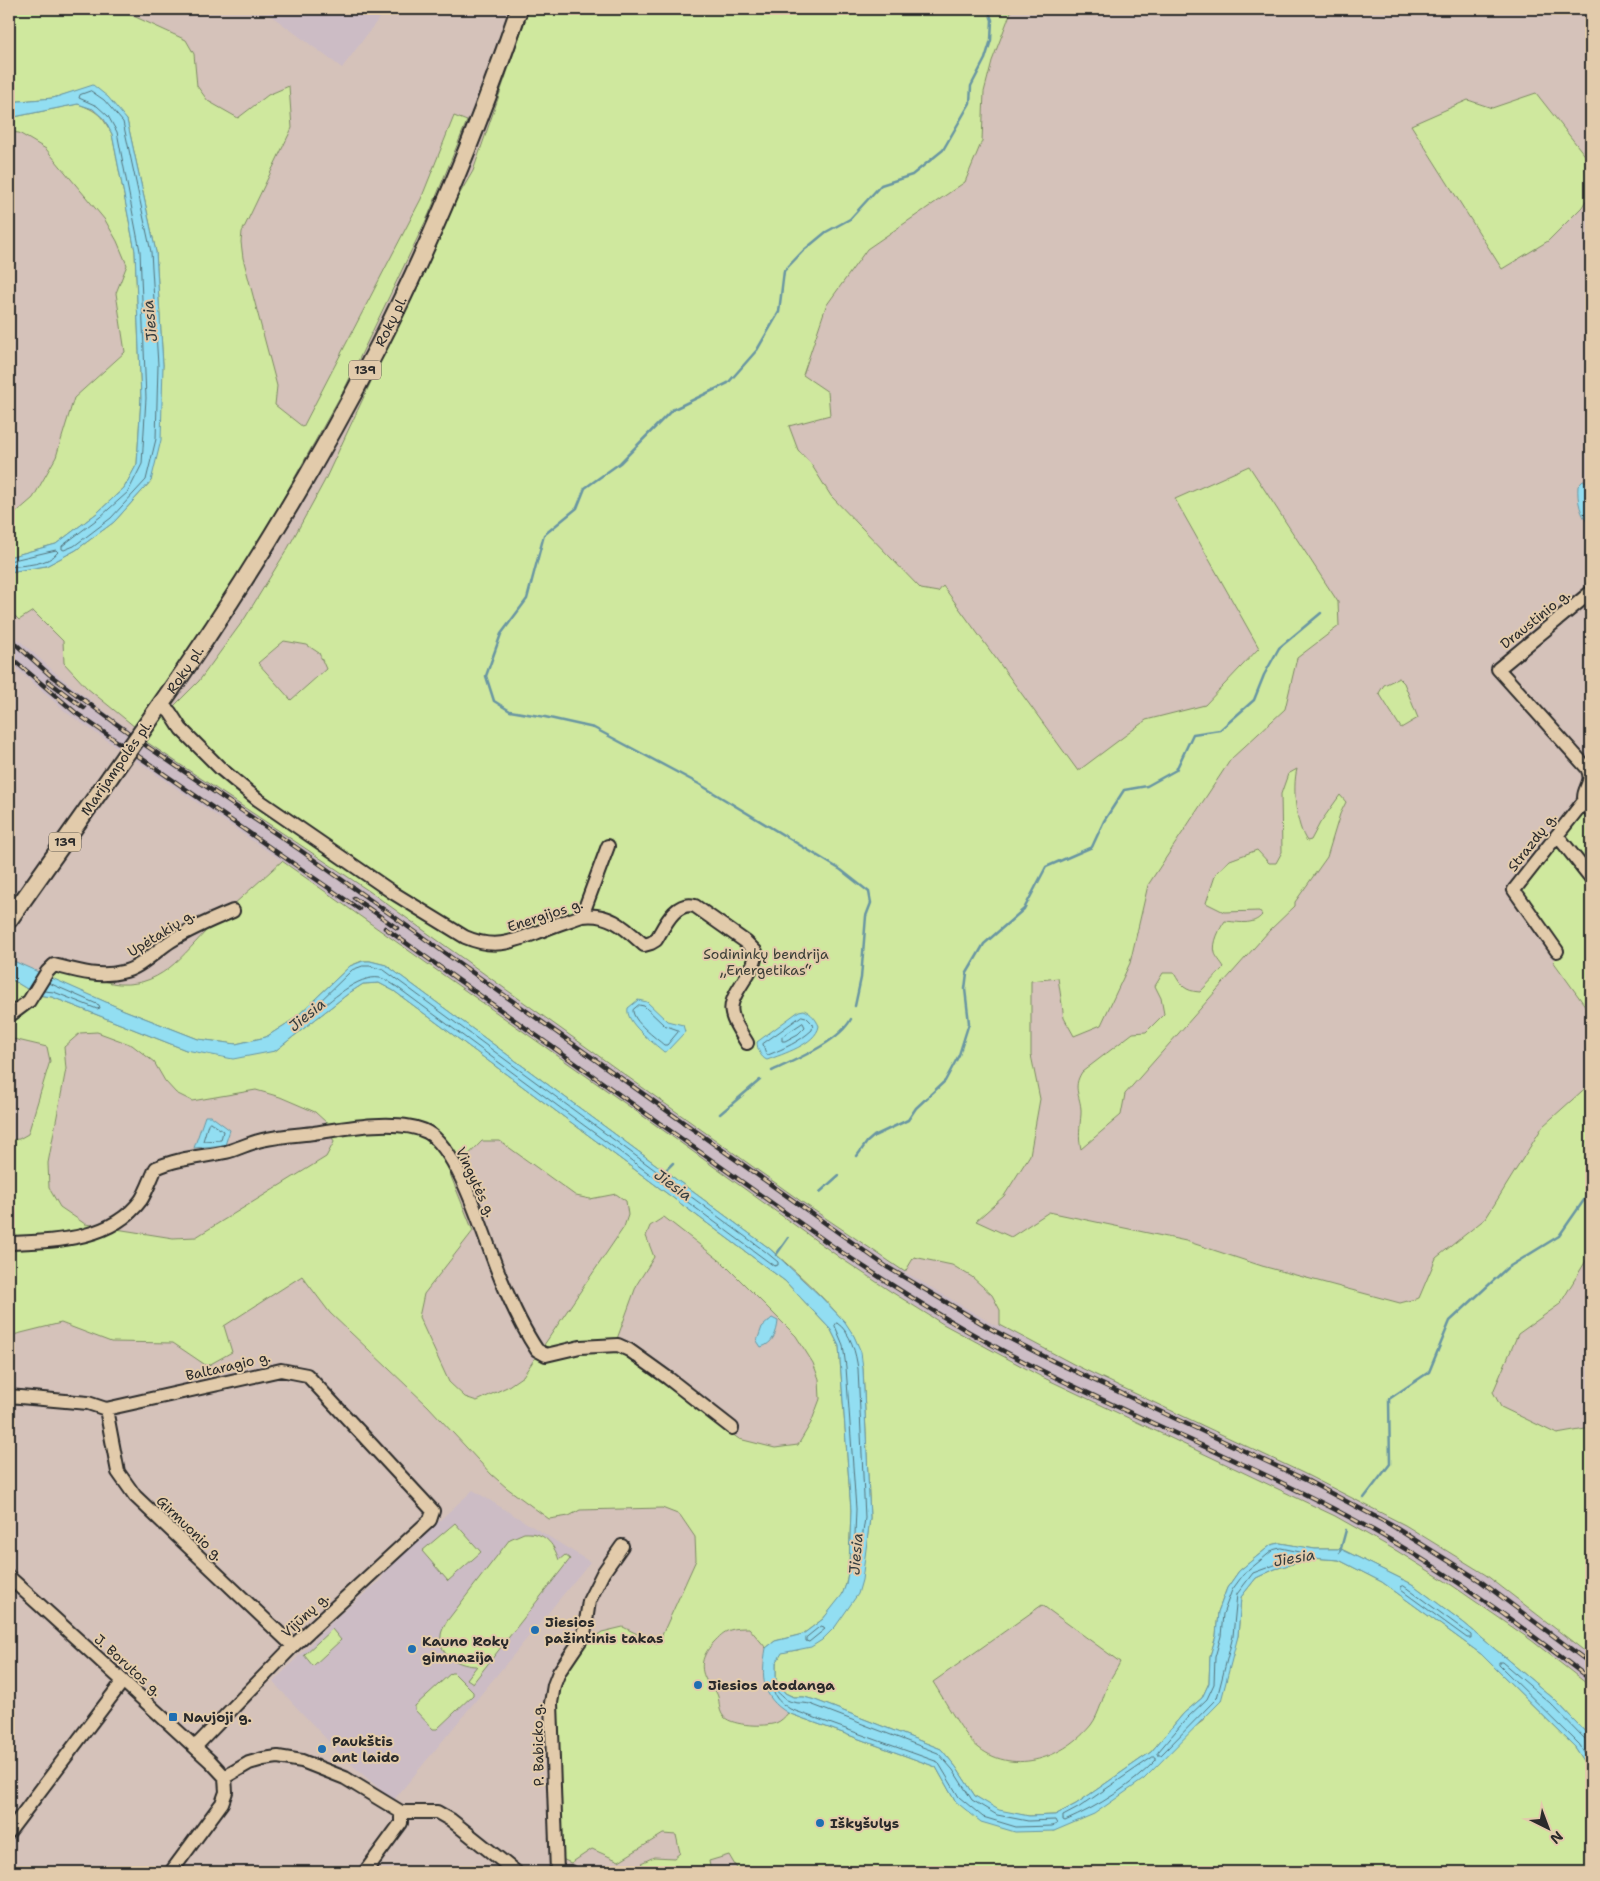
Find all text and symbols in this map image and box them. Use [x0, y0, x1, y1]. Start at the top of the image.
street label: Rokų pl. [371, 293, 411, 349]
water label: Jiesia [138, 299, 162, 343]
road number: 139 [349, 360, 381, 380]
street label: Draustinio g. [1496, 585, 1574, 653]
street label: Rokų pl. [162, 642, 208, 697]
street label: Marijampolės pl. [77, 717, 155, 819]
street label: Strazdų g. [1504, 809, 1560, 875]
road number: 139 [49, 832, 81, 852]
street label: Energijos g. [505, 894, 585, 936]
street label: Upėtakių g. [124, 905, 198, 961]
park label: Sodininkų bendrija „Energetikas“ [703, 945, 829, 979]
water label: Jiesia [284, 994, 330, 1036]
street label: Vingytės g. [452, 1144, 500, 1220]
water label: Jiesia [650, 1165, 696, 1205]
street label: Baltaragio g. [184, 1347, 272, 1385]
street label: Girmuonio g. [153, 1492, 227, 1564]
water label: Jiesia [844, 1532, 868, 1576]
water label: Jiesia [1272, 1544, 1316, 1572]
street label: Vijūnų g. [278, 1589, 332, 1641]
place label: Jiesios pažintinis takas [545, 1613, 663, 1647]
marker: Jiesios pažintinis takas [529, 1624, 541, 1636]
street label: J. Borutos g. [91, 1630, 165, 1700]
place label: Kauno Rokų gimnazija [422, 1632, 509, 1666]
marker: Kauno Rokų gimnazija [406, 1643, 418, 1655]
place label: Jiesios atodanga [708, 1676, 835, 1694]
marker: Jiesios atodanga [692, 1679, 704, 1691]
street label: P. Babicko g. [528, 1703, 548, 1787]
place label: Naujoji g. [183, 1708, 252, 1726]
marker: Naujoji g. [167, 1711, 179, 1723]
place label: Paukštis ant laido [332, 1732, 399, 1766]
marker: Paukštis ant laido [316, 1743, 328, 1755]
north arrow [1522, 1804, 1572, 1854]
place label: Iškyšulys [830, 1814, 899, 1832]
marker: Iškyšulys [814, 1817, 826, 1829]
text: N [1547, 1827, 1567, 1848]

